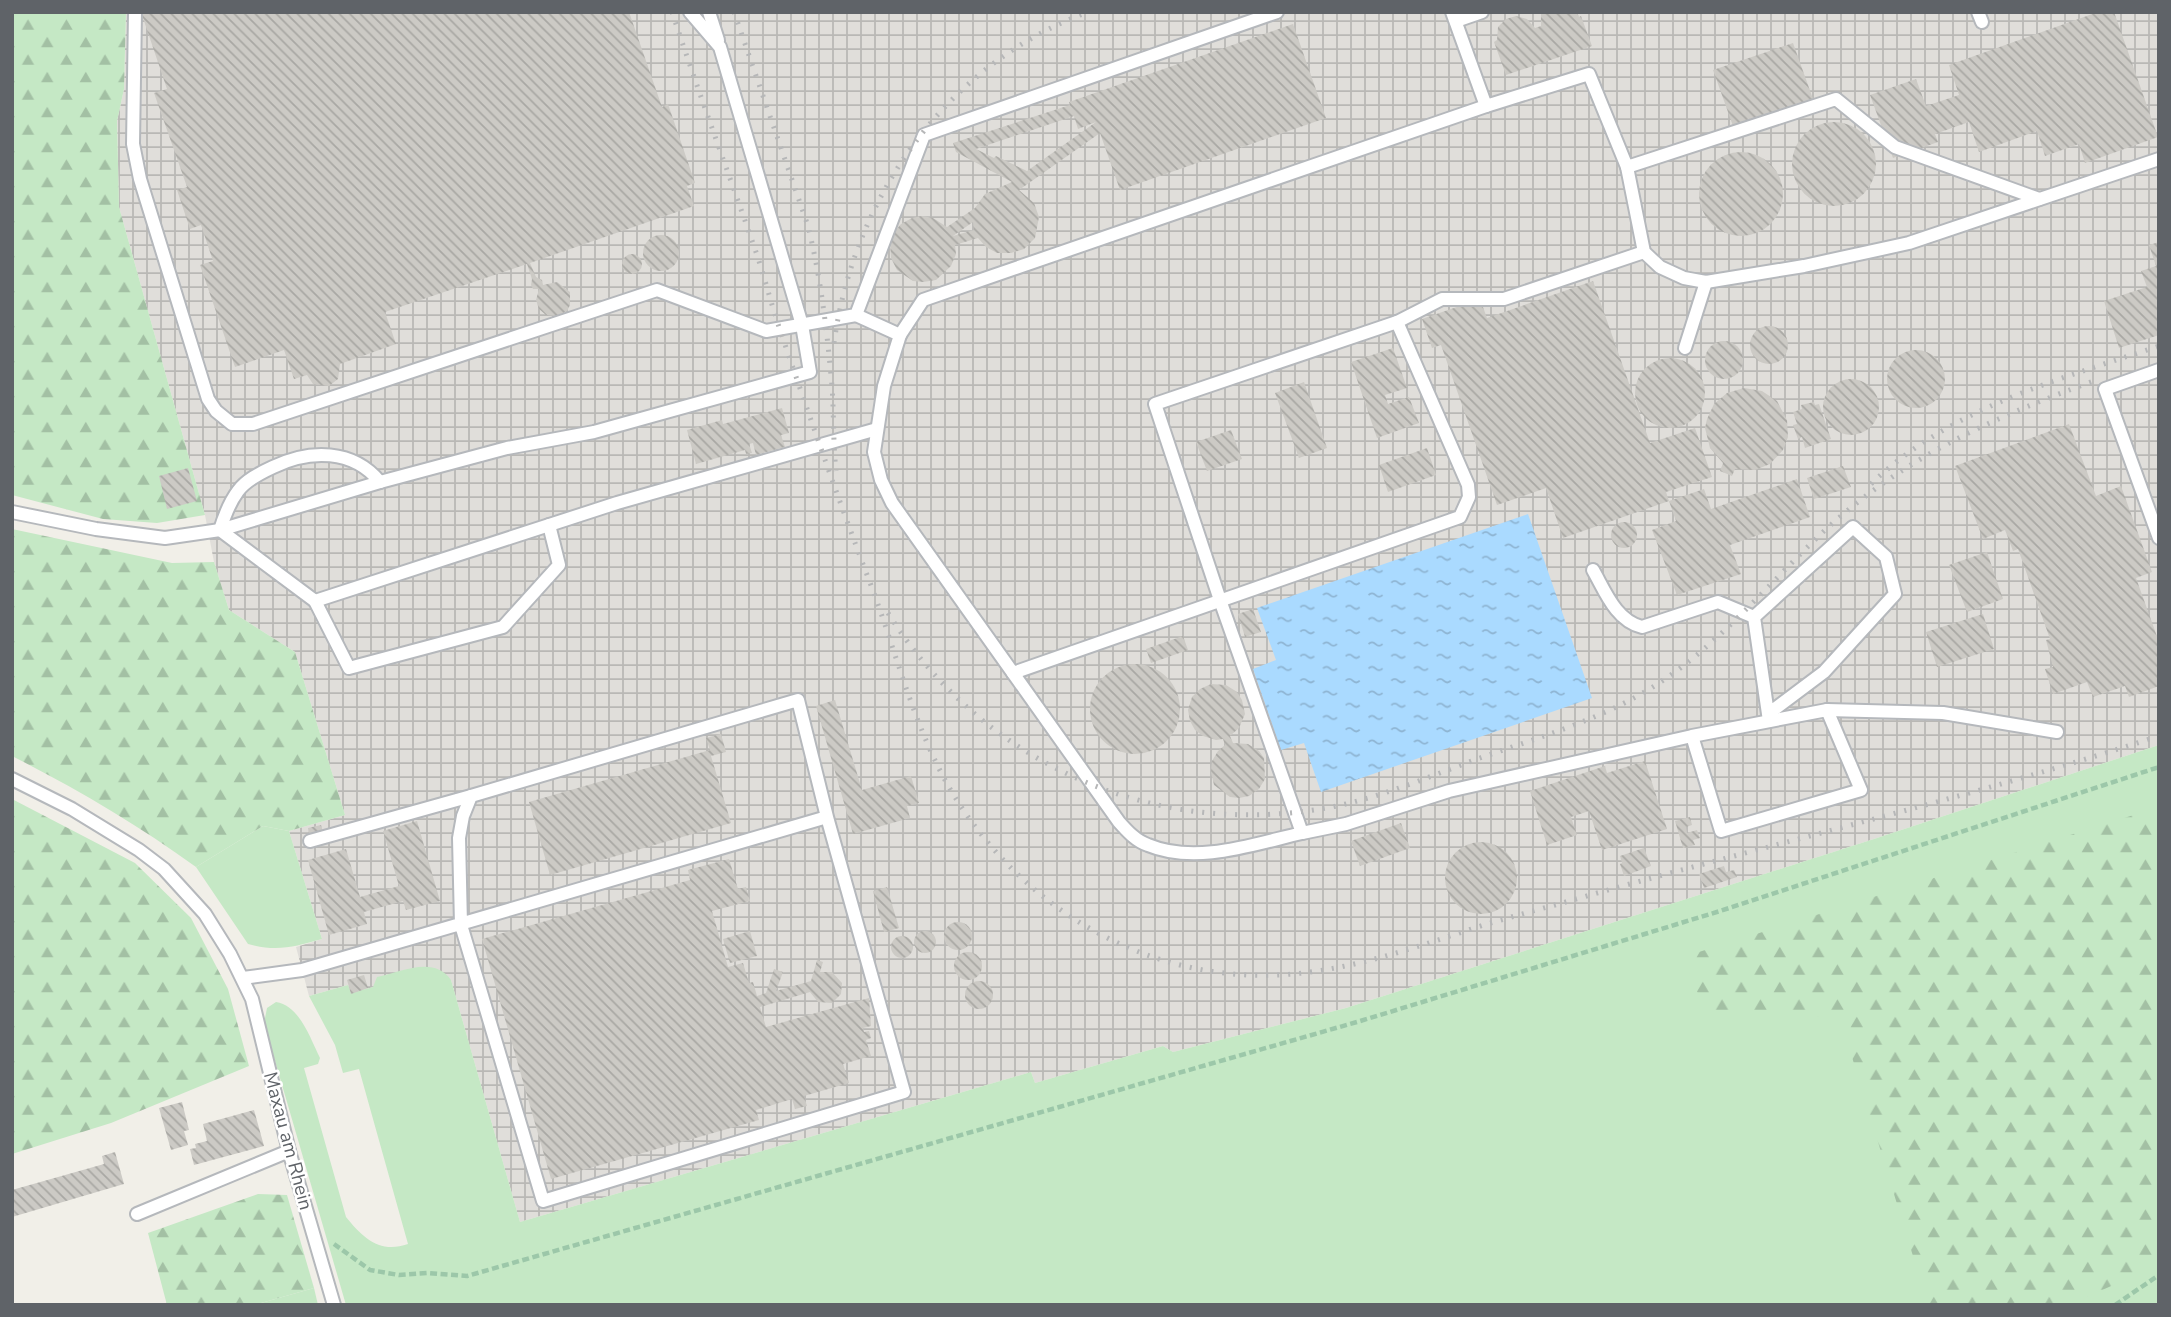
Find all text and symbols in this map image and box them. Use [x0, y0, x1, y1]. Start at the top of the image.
street label: Maxau am Rhein [257, 1069, 319, 1213]

